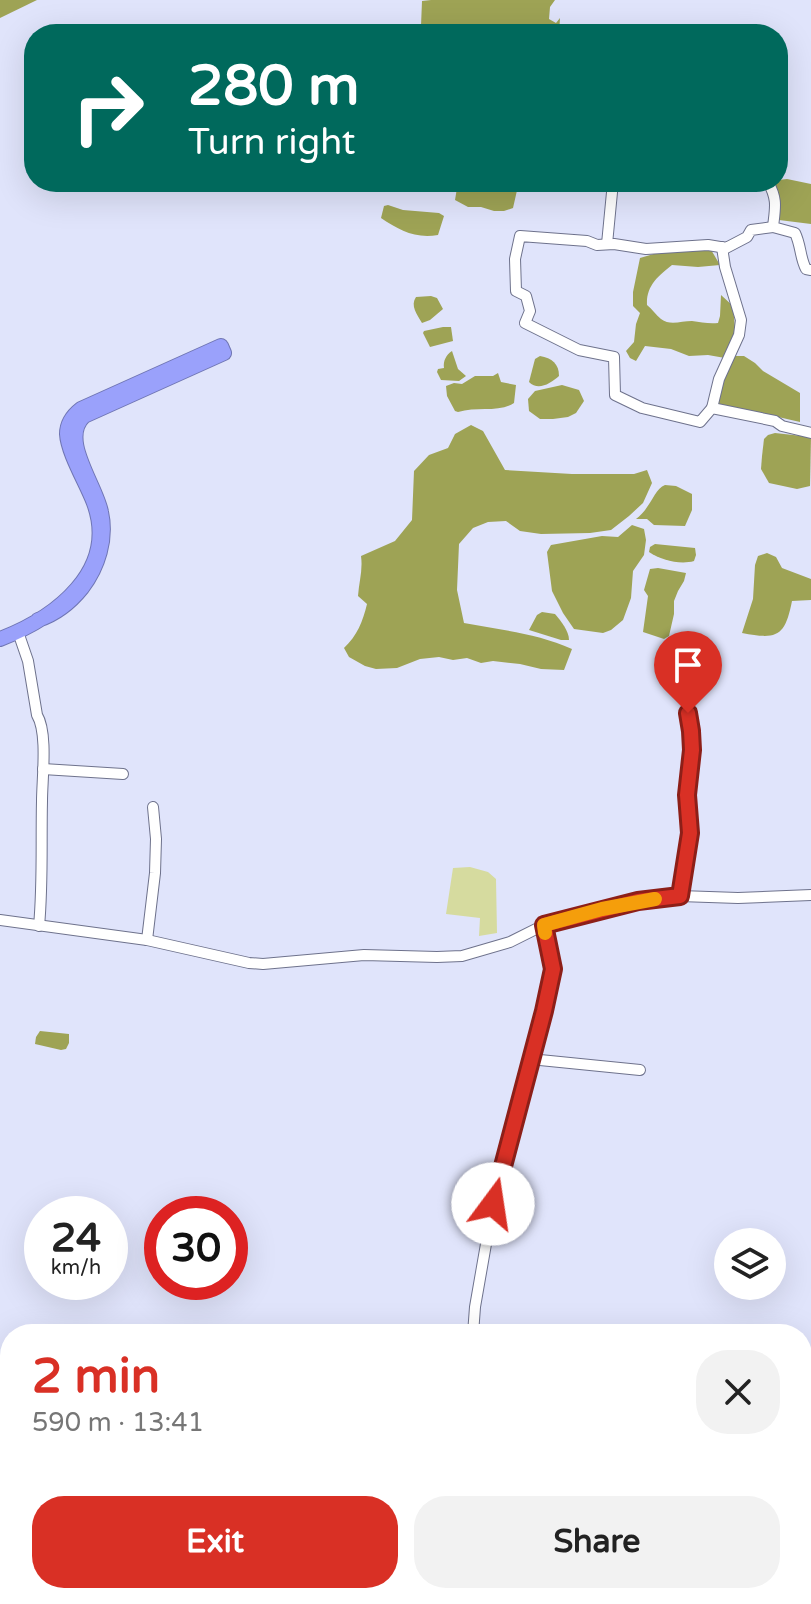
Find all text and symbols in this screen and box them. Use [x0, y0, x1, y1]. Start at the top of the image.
text: 280 m [188, 53, 359, 120]
icon: right [56, 56, 160, 160]
text: Turn right [188, 121, 355, 164]
pin [654, 631, 722, 713]
icon: arrive [666, 643, 710, 687]
position arrow [451, 1162, 535, 1246]
speed limit sign: 30 [144, 1196, 248, 1300]
text: 24 [51, 1214, 101, 1262]
map controls [714, 1228, 786, 1300]
button: layers [714, 1228, 786, 1300]
text: km/h [51, 1256, 101, 1280]
text: 2 min [32, 1348, 160, 1406]
button: close [696, 1350, 780, 1434]
text: 590 m · 13:41 [32, 1407, 204, 1438]
button: Exit [32, 1496, 398, 1588]
button: Share [414, 1496, 780, 1588]

